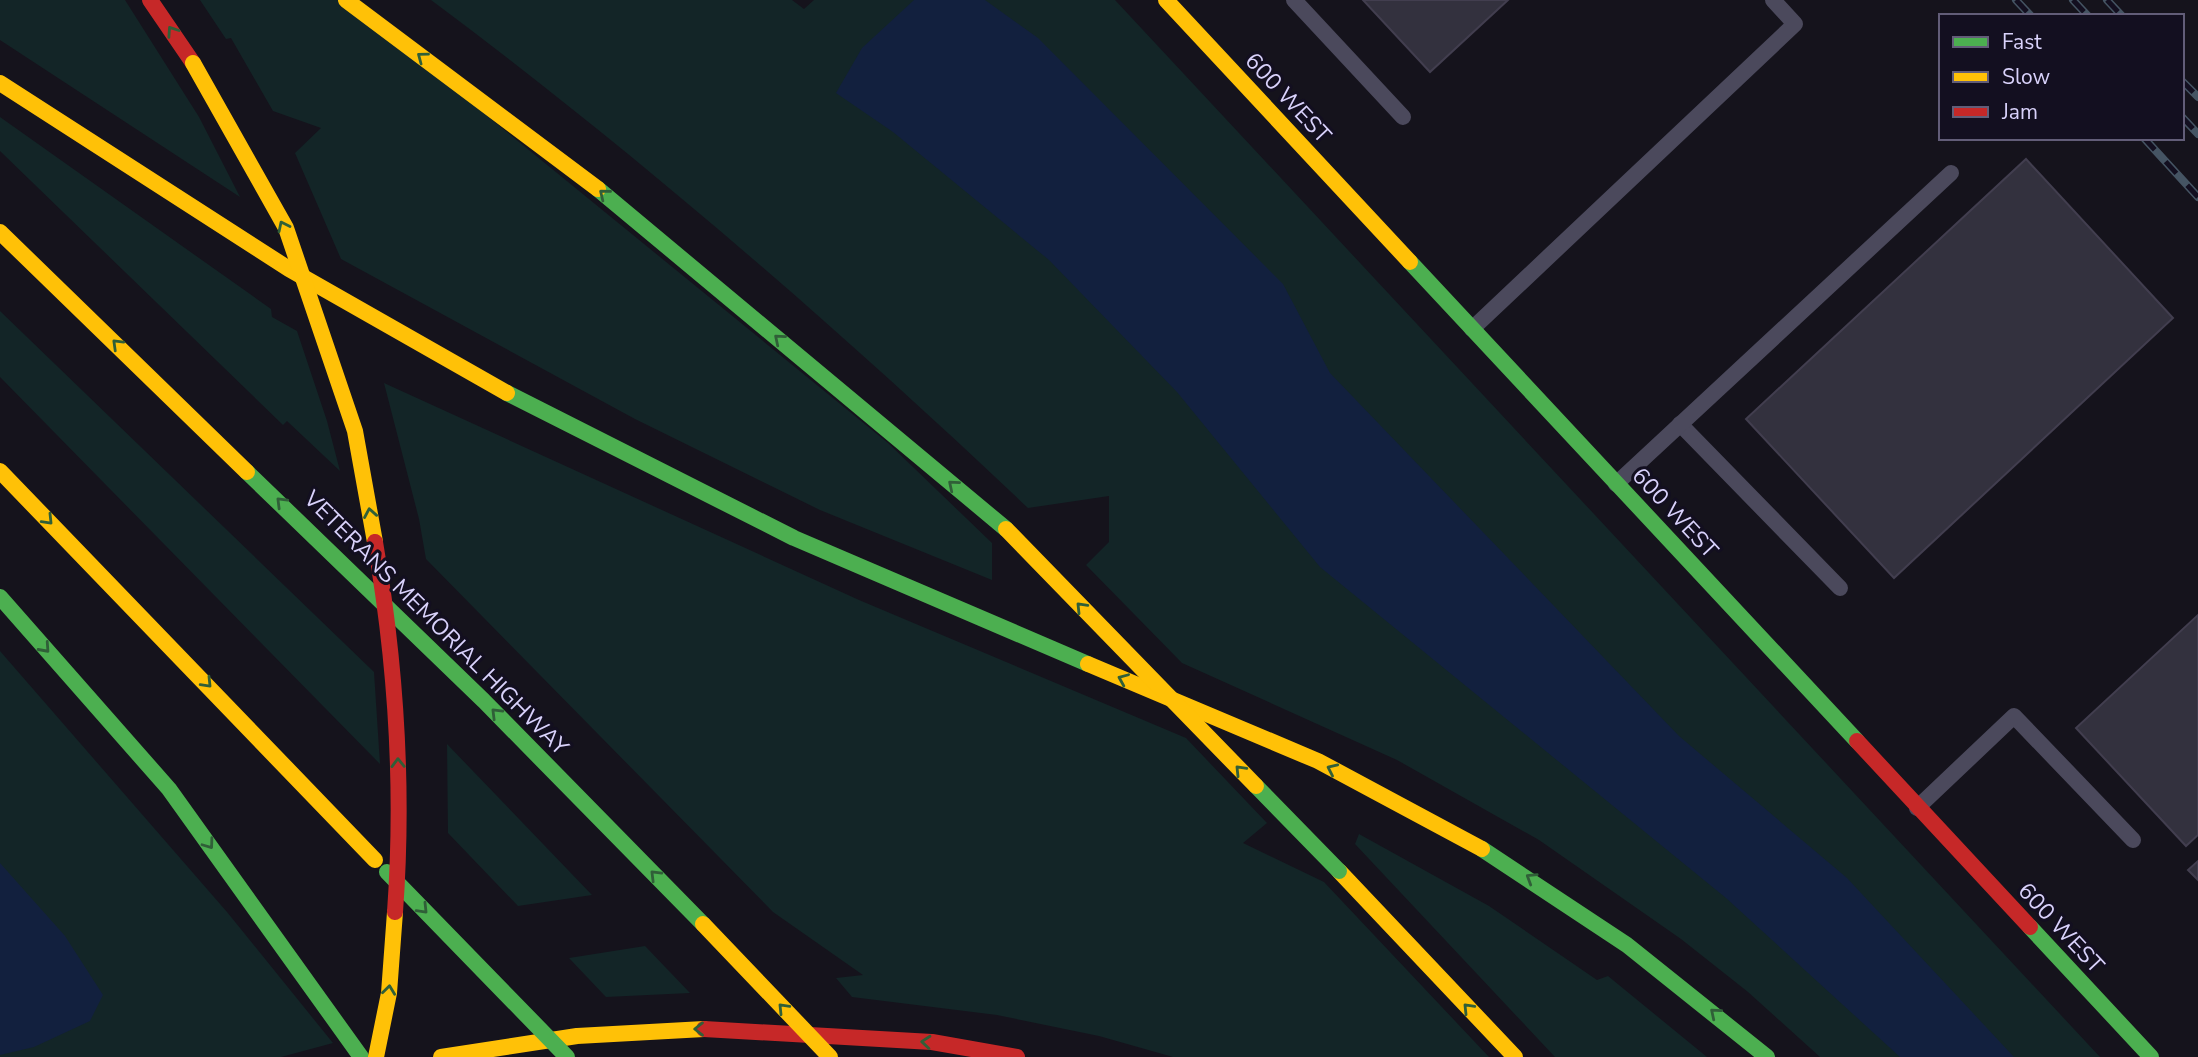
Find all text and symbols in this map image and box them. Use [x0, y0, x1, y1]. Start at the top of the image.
legend [1939, 14, 2184, 140]
one-way arrow [168, 26, 180, 39]
text: Fast [2002, 28, 2042, 56]
street label: 600 WEST [1238, 46, 1338, 150]
one-way arrow [417, 53, 430, 66]
text: Slow [2002, 63, 2051, 91]
text: Jam [2001, 98, 2038, 126]
one-way arrow [599, 189, 612, 202]
one-way arrow [277, 221, 291, 233]
one-way arrow [775, 335, 788, 347]
one-way arrow [112, 339, 125, 352]
street label: 600 WEST [1625, 461, 1725, 565]
one-way arrow [949, 481, 962, 493]
street label: VETERANS MEMORIAL HIGHWAY [296, 483, 575, 762]
one-way arrow [276, 497, 289, 510]
one-way arrow [363, 507, 378, 519]
one-way arrow [39, 512, 52, 525]
one-way arrow [1077, 602, 1090, 615]
one-way arrow [37, 640, 50, 653]
one-way arrow [1118, 673, 1131, 687]
one-way arrow [198, 675, 211, 688]
one-way arrow [491, 708, 504, 721]
one-way arrow [390, 757, 406, 768]
one-way arrow [1327, 763, 1339, 777]
one-way arrow [1235, 765, 1248, 778]
one-way arrow [200, 836, 213, 849]
one-way arrow [651, 870, 664, 883]
one-way arrow [1526, 874, 1539, 887]
street label: 600 WEST [2011, 876, 2111, 980]
one-way arrow [415, 901, 427, 913]
one-way arrow [381, 984, 396, 996]
one-way arrow [778, 1003, 791, 1016]
one-way arrow [1464, 1003, 1477, 1016]
one-way arrow [1710, 1008, 1722, 1021]
one-way arrow [693, 1021, 703, 1037]
one-way arrow [920, 1035, 931, 1050]

